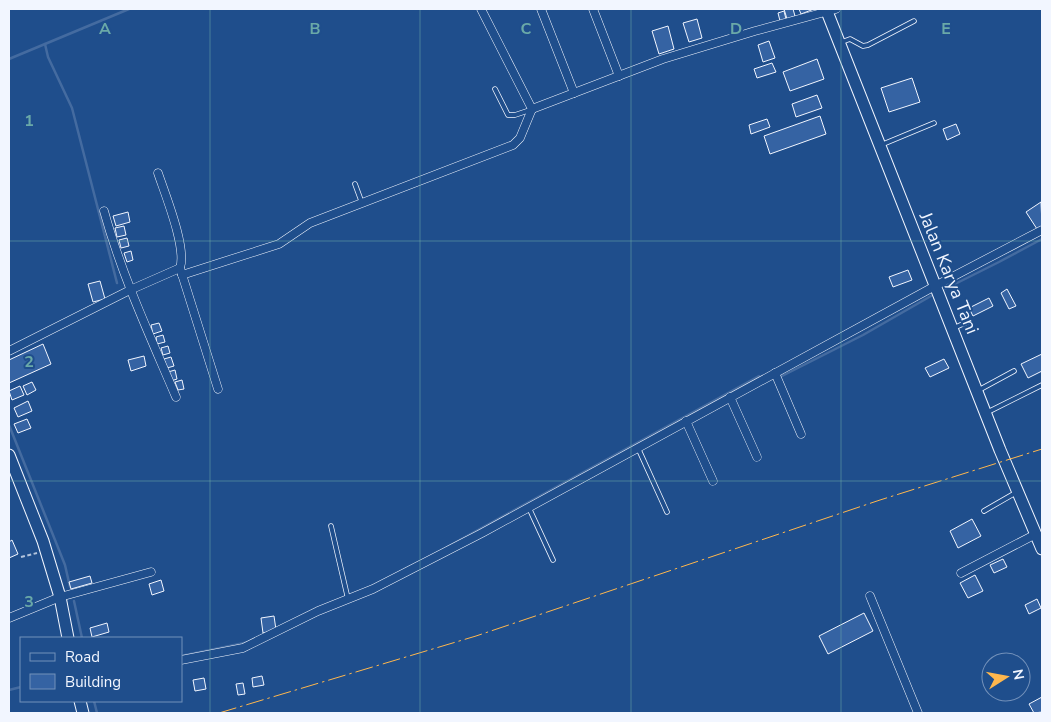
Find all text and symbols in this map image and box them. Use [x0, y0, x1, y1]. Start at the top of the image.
text: A [99, 18, 111, 40]
text: B [309, 18, 321, 40]
text: C [521, 18, 532, 40]
text: D [730, 18, 742, 40]
text: E [941, 18, 951, 40]
text: 1 [24, 110, 34, 132]
street label: Jalan Karya Tani [913, 208, 984, 338]
text: 2 [24, 351, 34, 373]
text: 3 [24, 591, 34, 613]
legend [20, 637, 182, 702]
text: Road [65, 647, 100, 667]
north arrow [981, 652, 1031, 702]
text: N [1008, 668, 1029, 682]
text: Building [65, 672, 121, 692]

